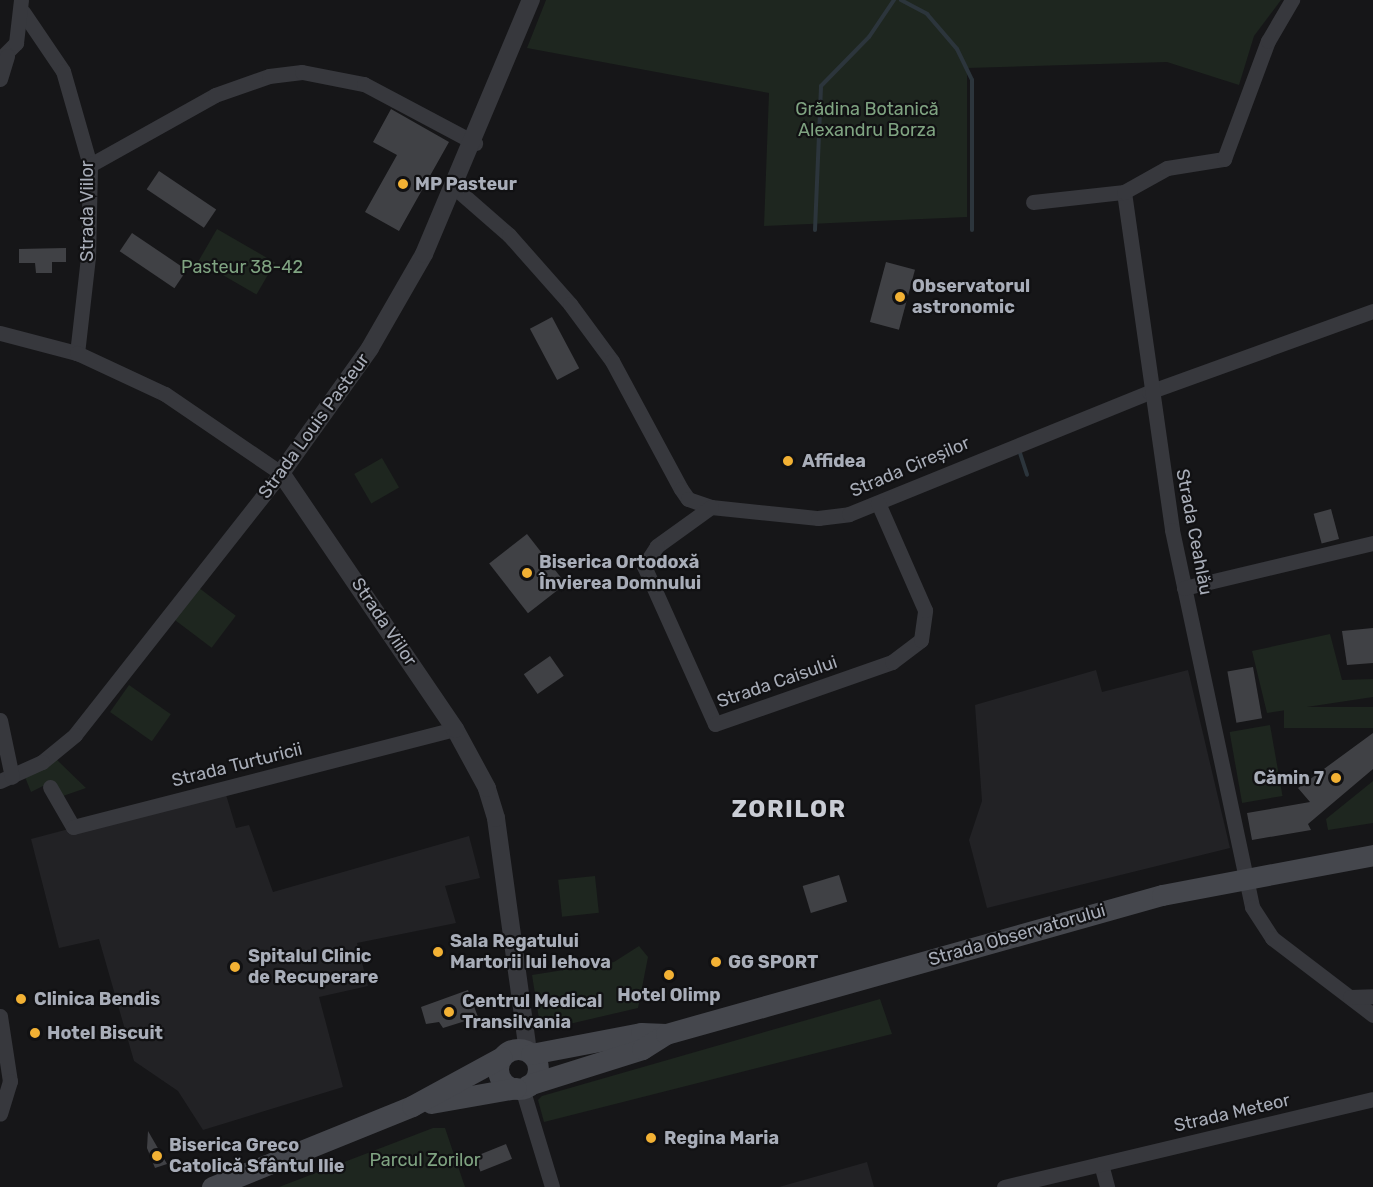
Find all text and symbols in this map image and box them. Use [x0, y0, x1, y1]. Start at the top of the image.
park label: Grădina Botanică Alexandru Borza [795, 99, 939, 142]
street label: Strada Viilor [76, 160, 98, 262]
place label: MP Pasteur [415, 173, 517, 195]
marker: MP Pasteur [396, 177, 410, 191]
park label: Pasteur 38-42 [181, 256, 303, 278]
place label: Observatorul astronomic [912, 276, 1030, 318]
marker: Observatorul astronomic [893, 290, 907, 304]
street label: Strada Louis Pasteur [254, 349, 374, 503]
street label: Strada Cireșilor [847, 432, 973, 502]
place label: Affidea [802, 450, 866, 472]
marker: Affidea [779, 452, 797, 470]
street label: Strada Ceahlău [1171, 467, 1217, 597]
place label: Biserica Ortodoxă Învierea Domnului [539, 552, 701, 594]
marker: Biserica Ortodoxă Învierea Domnului [520, 566, 534, 580]
street label: Strada Viilor [347, 574, 421, 670]
street label: Strada Caisului [714, 651, 840, 713]
street label: Strada Turturicii [169, 738, 305, 792]
place label: Cămin 7 [1253, 767, 1324, 789]
marker: Cămin 7 [1329, 771, 1343, 785]
district label: ZORILOR [731, 796, 847, 824]
street label: Strada Observatorului [926, 899, 1108, 971]
place label: Sala Regatului Martorii lui Iehova [450, 931, 611, 974]
marker: Sala Regatului Martorii lui Iehova [431, 945, 445, 959]
place label: Spitalul Clinic de Recuperare [248, 946, 379, 988]
place label: GG SPORT [728, 951, 818, 973]
marker: GG SPORT [709, 955, 723, 969]
marker: Spitalul Clinic de Recuperare [226, 958, 244, 976]
marker: Hotel Olimp [662, 968, 676, 982]
place label: Hotel Olimp [617, 984, 721, 1006]
place label: Clinica Bendis [34, 988, 160, 1010]
marker: Clinica Bendis [12, 990, 30, 1008]
place label: Centrul Medical Transilvania [462, 991, 602, 1034]
marker: Centrul Medical Transilvania [440, 1003, 458, 1021]
place label: Hotel Biscuit [47, 1022, 163, 1044]
marker: Hotel Biscuit [28, 1026, 42, 1040]
street label: Strada Meteor [1172, 1089, 1292, 1137]
place label: Regina Maria [664, 1127, 779, 1149]
marker: Regina Maria [642, 1129, 660, 1147]
place label: Biserica Greco Catolică Sfântul Ilie [169, 1135, 345, 1178]
marker: Biserica Greco Catolică Sfântul Ilie [150, 1149, 164, 1163]
park label: Parcul Zorilor [369, 1149, 481, 1171]

